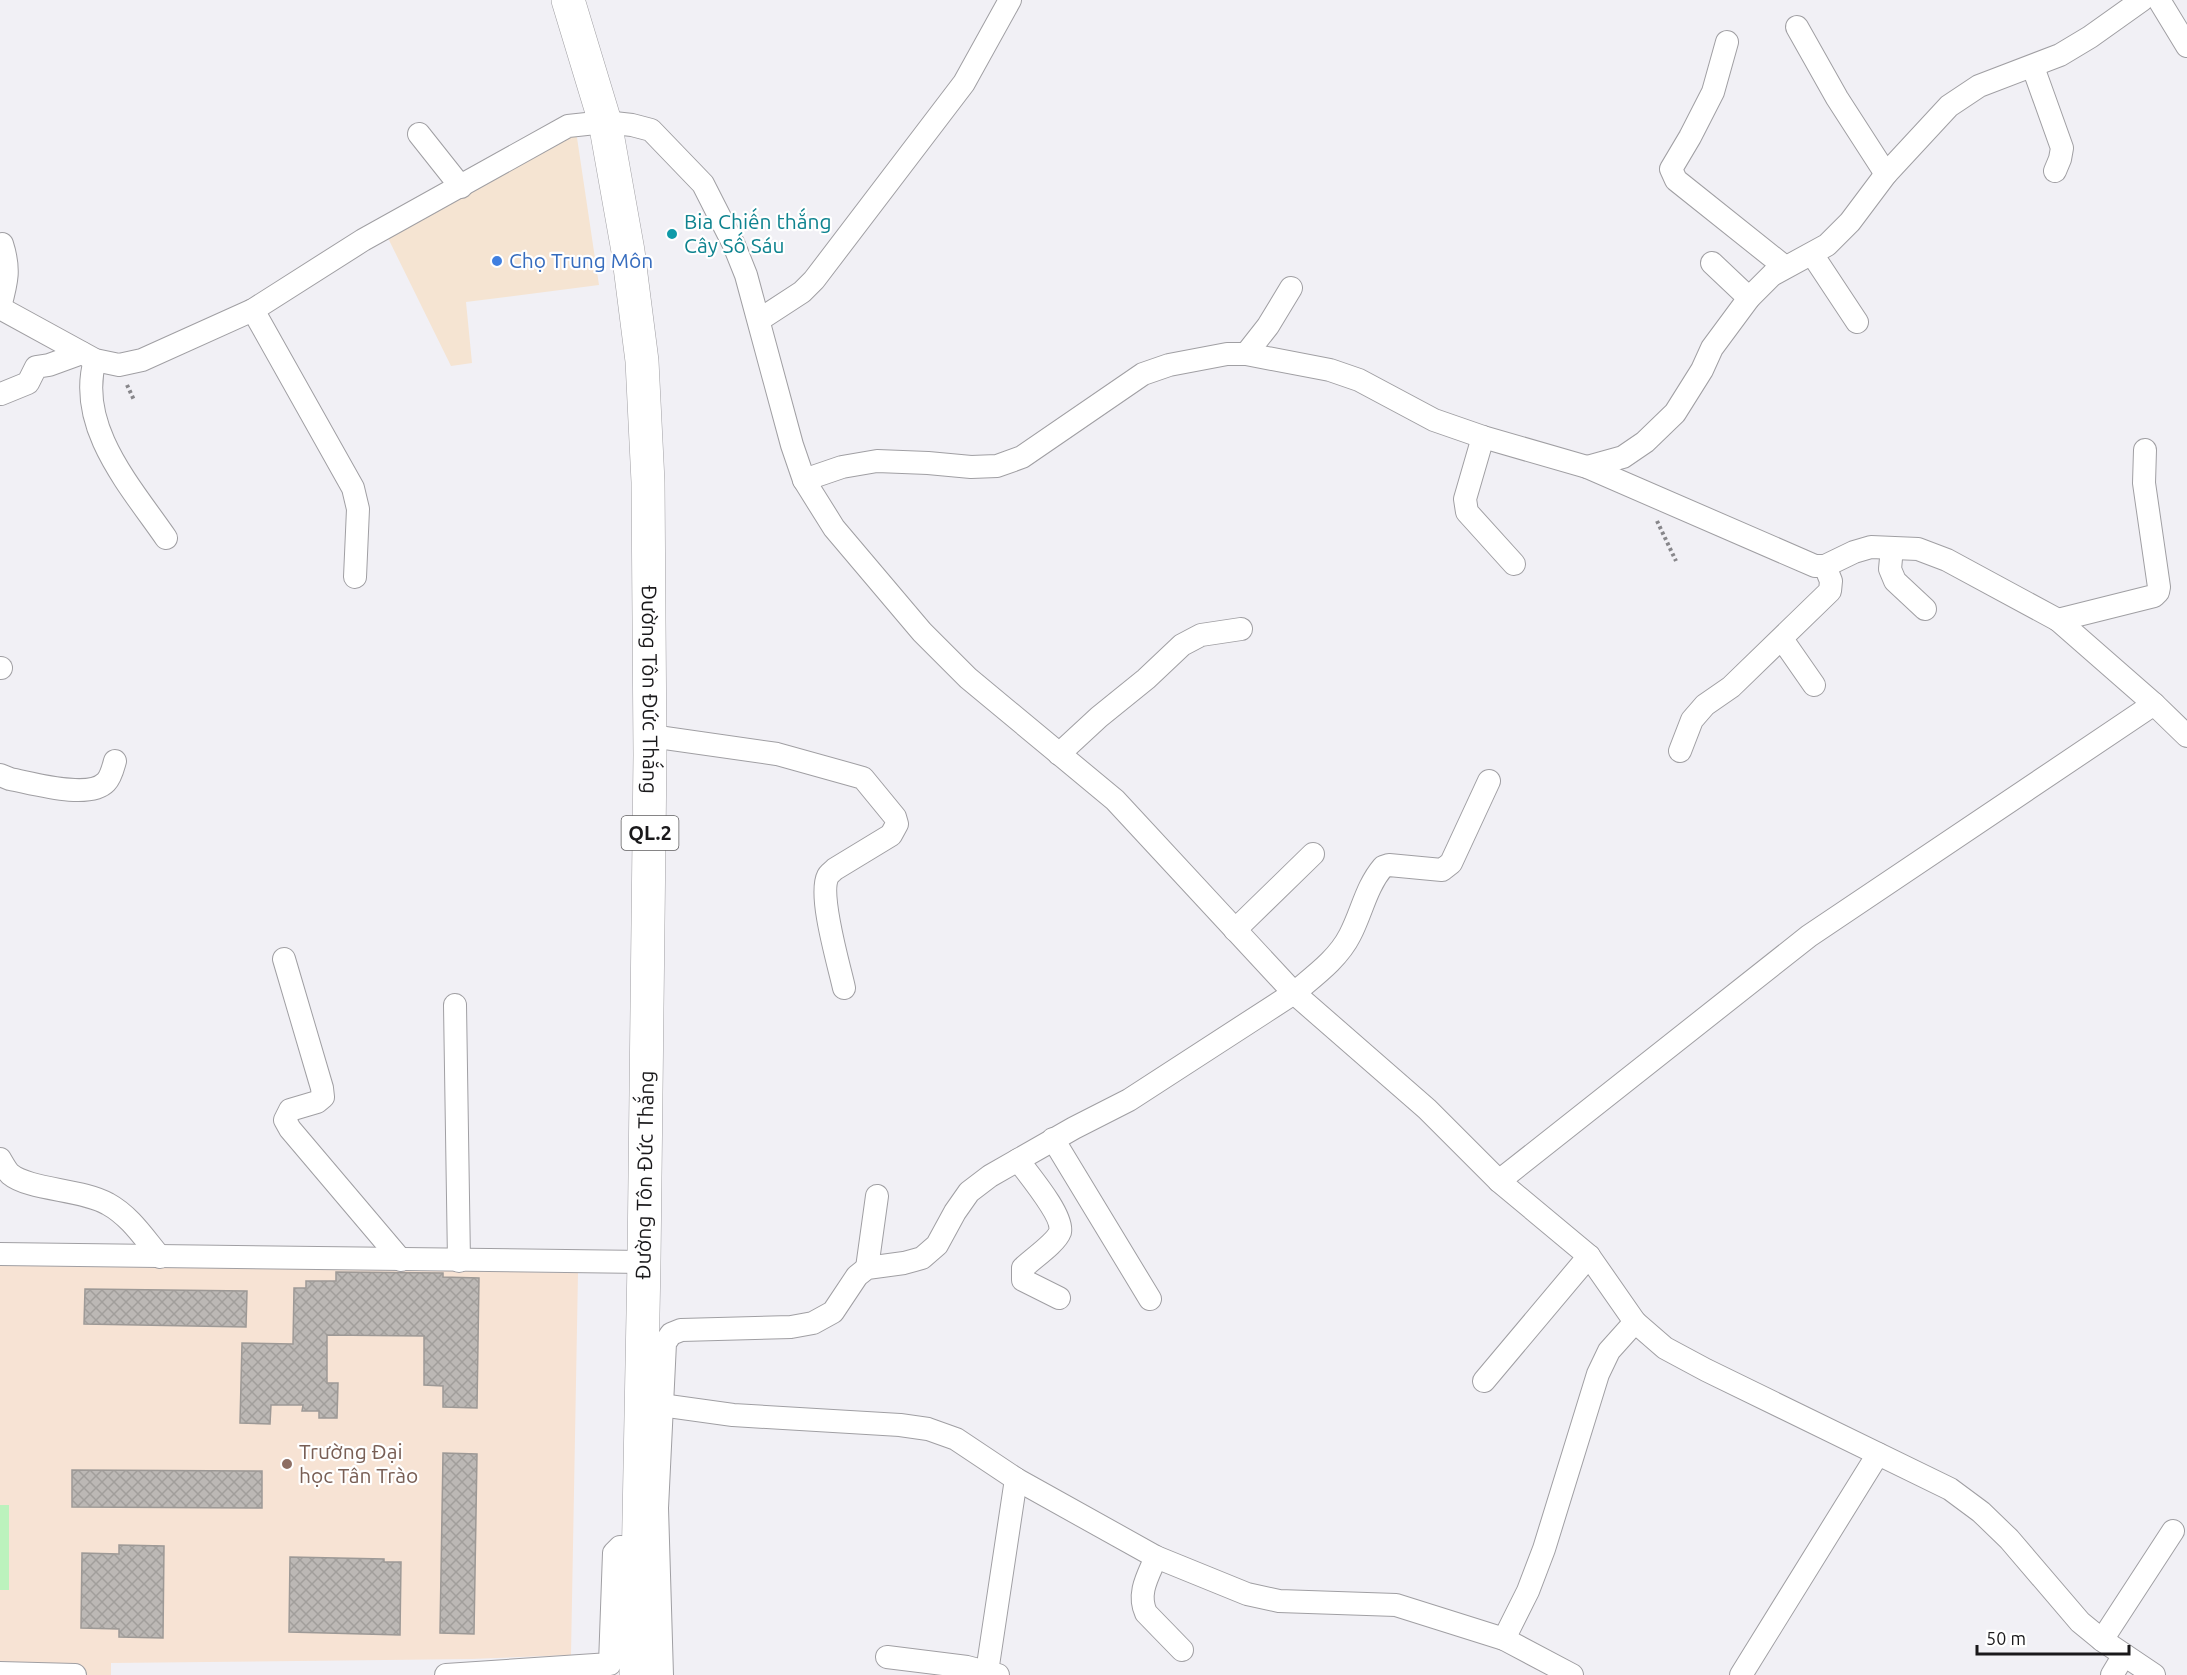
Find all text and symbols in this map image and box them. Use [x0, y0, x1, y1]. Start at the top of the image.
place label: Bia Chiến thắng Cây Số Sáu [684, 207, 832, 257]
marker: Bia Chiến thắng Cây Số Sáu [665, 227, 679, 241]
place label: Chọ Trung Môn [509, 248, 653, 272]
marker: Chọ Trung Môn [490, 254, 504, 268]
street label: Đường Tôn Đức Thắng [638, 585, 665, 794]
road number: QL.2 [622, 816, 678, 850]
street label: Đường Tôn Đức Thắng [628, 1070, 658, 1280]
place label: Trường Đại học Tân Trào [299, 1439, 418, 1487]
marker: Trường Đại học Tân Trào [280, 1457, 294, 1471]
scale bar [1977, 1618, 2128, 1656]
text: 50 m [1986, 1628, 2026, 1648]

